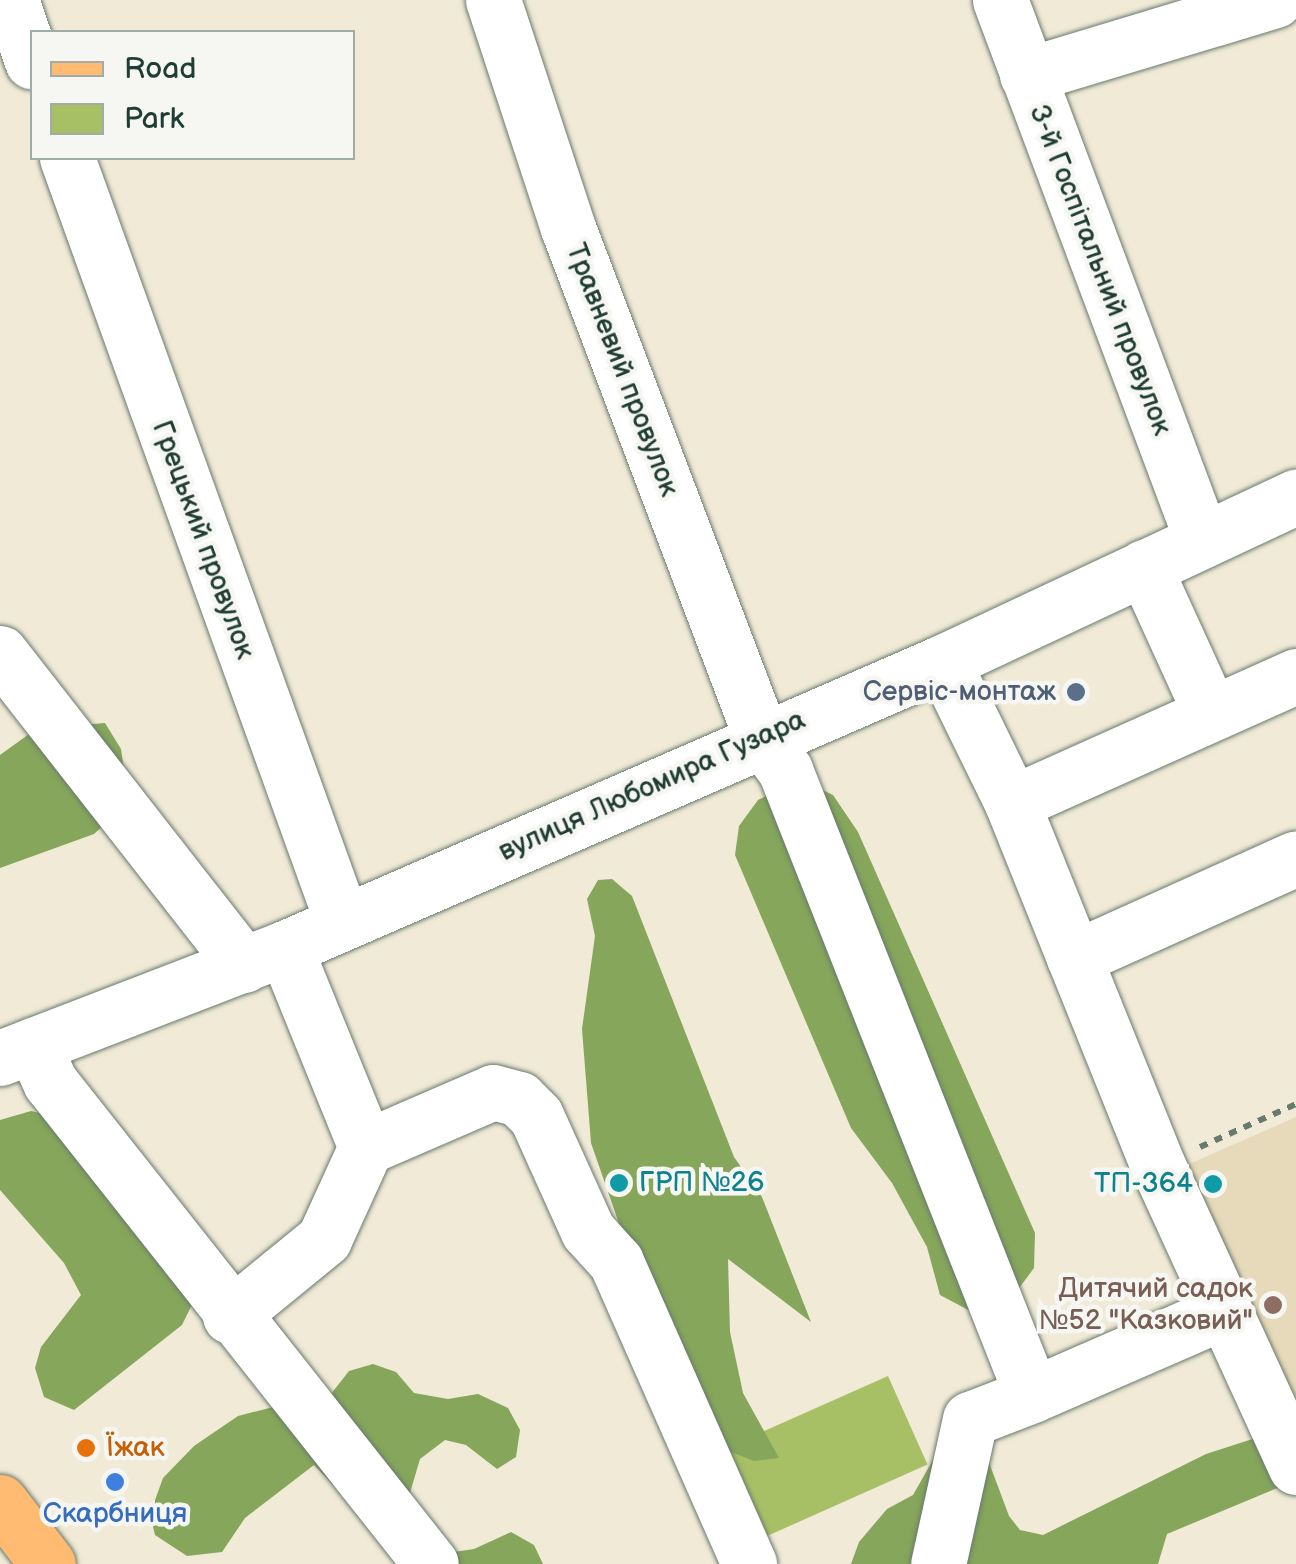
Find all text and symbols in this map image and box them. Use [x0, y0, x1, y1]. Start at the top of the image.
legend [30, 30, 355, 160]
text: Road [124, 51, 197, 87]
street label: 3-й Госпітальний провулок [1021, 100, 1179, 440]
text: Park [124, 101, 184, 137]
street label: Травневий провулок [558, 239, 686, 501]
street label: Грецький провулок [144, 416, 262, 664]
place label: Сервіс-монтаж [863, 675, 1056, 709]
marker: Сервіс-монтаж [1065, 681, 1087, 703]
street label: вулиця Любомира Гузара [494, 703, 810, 869]
place label: ГРП №26 [639, 1166, 764, 1200]
place label: ТП-364 [1094, 1167, 1193, 1201]
marker: ГРП №26 [608, 1172, 630, 1194]
marker: ТП-364 [1202, 1173, 1224, 1195]
place label: Дитячий садок №52 "Казковий" [1039, 1272, 1253, 1338]
marker: Дитячий садок №52 "Казковий" [1262, 1294, 1284, 1316]
place label: Їжак [106, 1431, 165, 1465]
marker: Їжак [75, 1437, 97, 1459]
marker: Скарбниця [104, 1471, 126, 1493]
place label: Скарбниця [43, 1497, 187, 1531]

